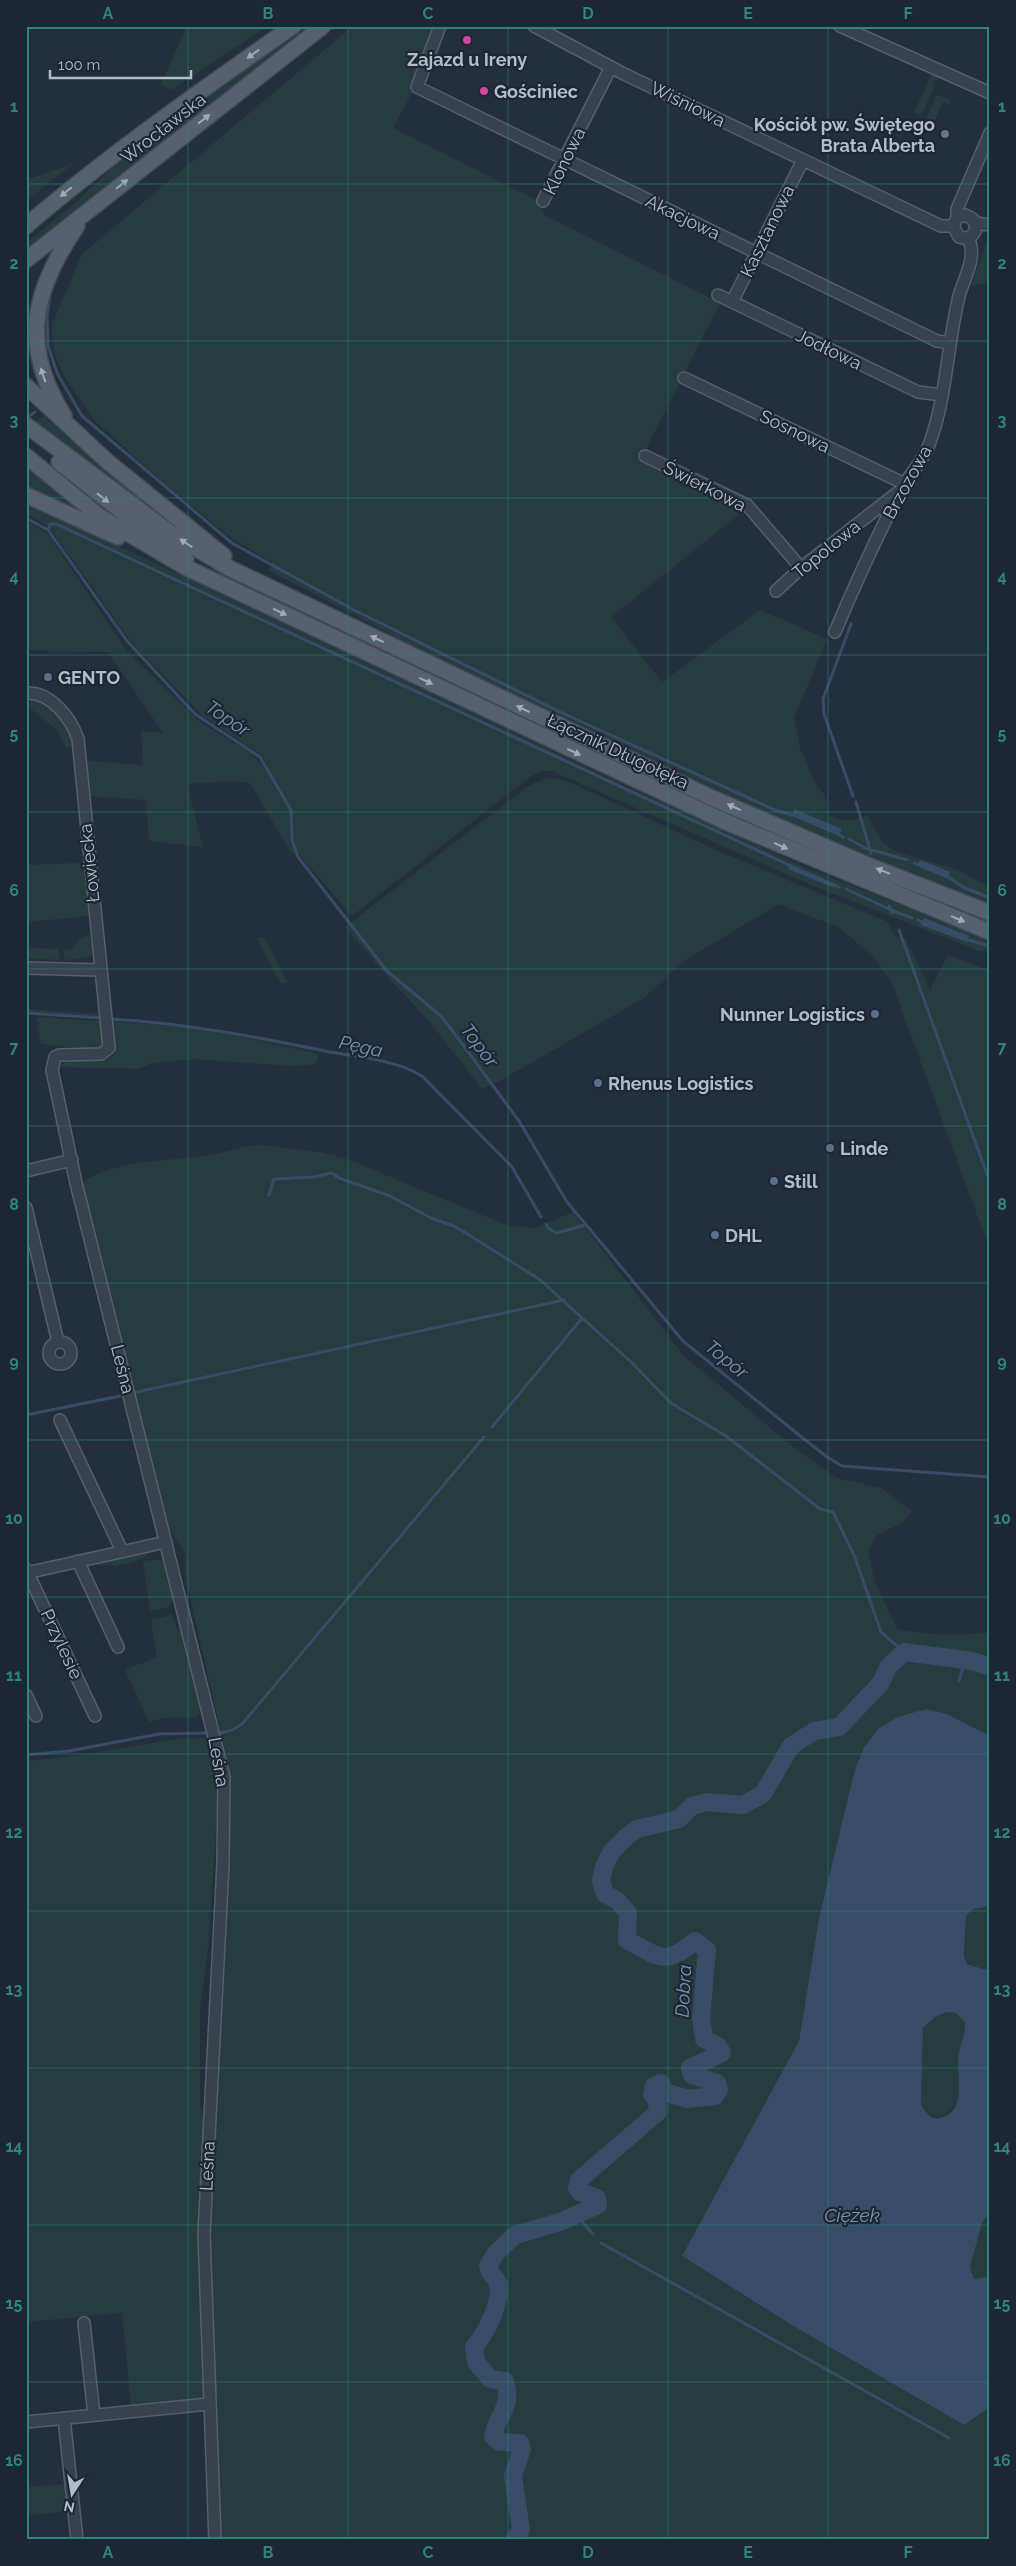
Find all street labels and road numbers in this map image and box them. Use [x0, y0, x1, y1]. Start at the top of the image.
street label: Wiśniowa [647, 77, 729, 131]
street label: Wrocławska [116, 88, 210, 168]
street label: Klonowa [539, 124, 589, 198]
street label: Kasztanowa [736, 182, 798, 280]
street label: Akacjowa [642, 190, 724, 244]
street label: Jodłowa [793, 324, 865, 374]
street label: Sosnowa [757, 405, 833, 457]
street label: Brzozowa [878, 442, 936, 522]
street label: Świerkowa [660, 455, 750, 516]
street label: Topolowa [788, 515, 864, 583]
street label: Łącznik Długołęka [544, 709, 692, 793]
street label: Łowiecka [74, 823, 104, 903]
street label: Leśna [107, 1342, 139, 1396]
street label: Przylesie [37, 1606, 87, 1683]
street label: Leśna [204, 1736, 234, 1788]
street label: Leśna [195, 2141, 219, 2191]

